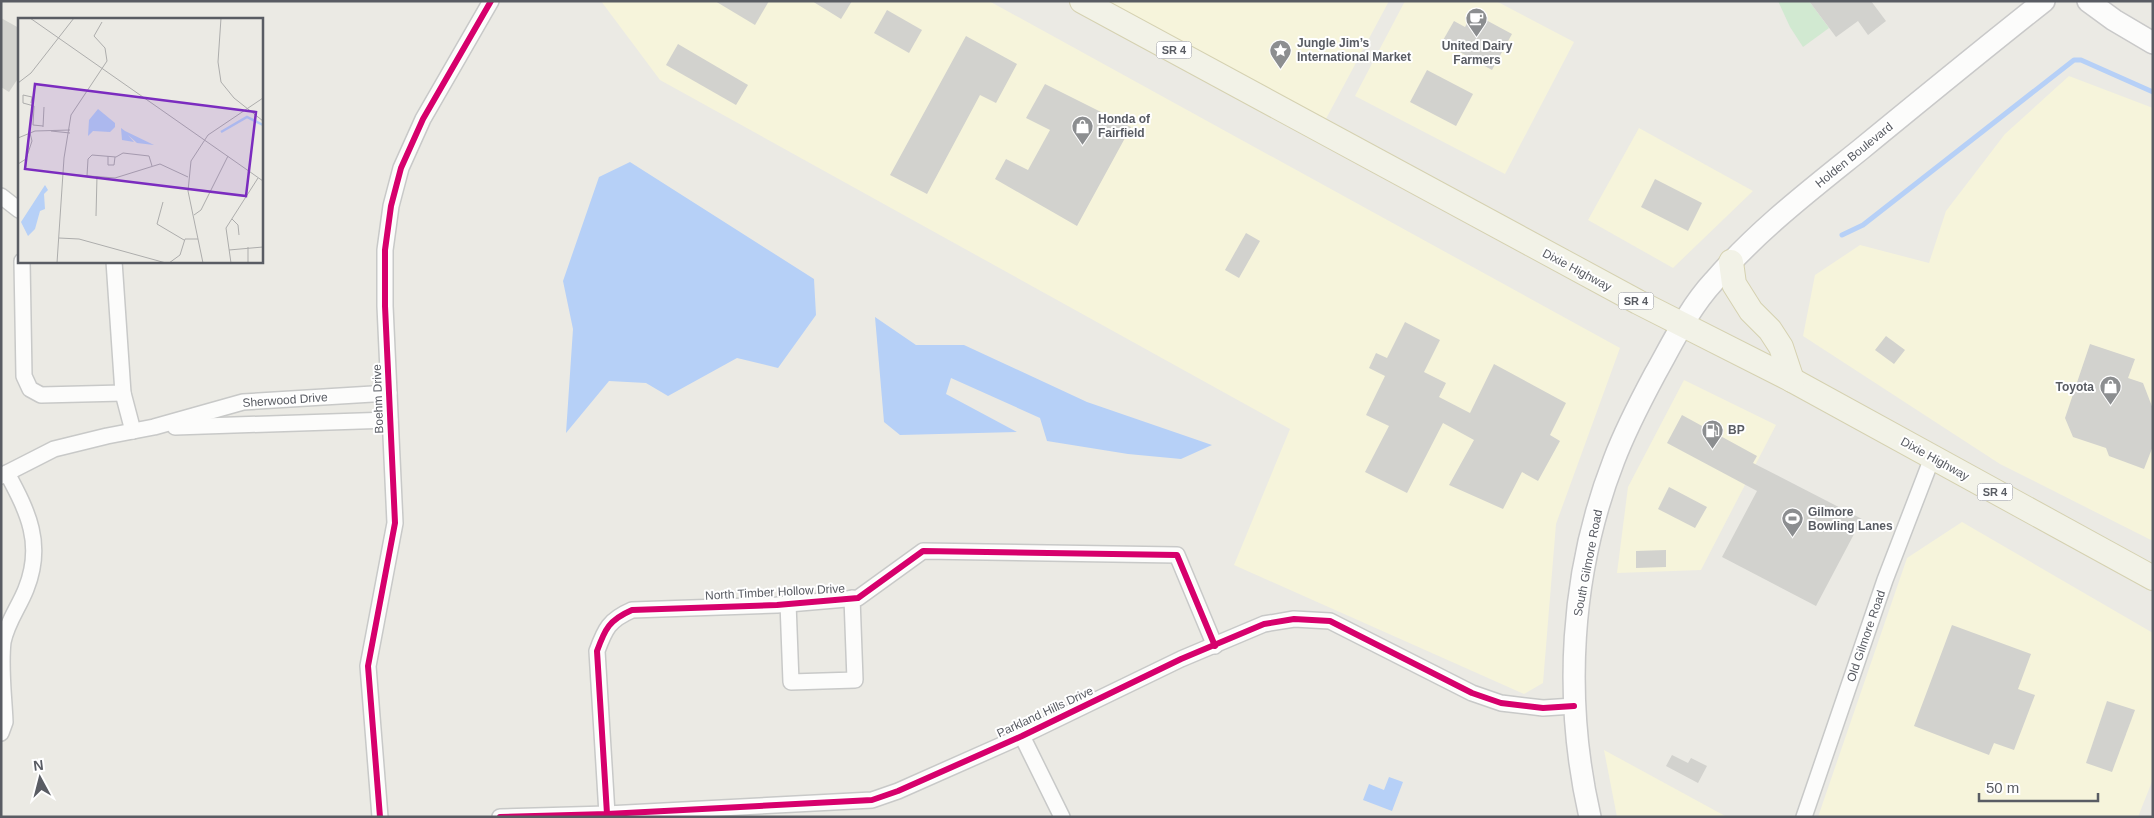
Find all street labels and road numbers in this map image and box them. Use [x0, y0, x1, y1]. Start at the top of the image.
road number: SR 4 [1156, 42, 1192, 58]
street label: Holden Boulevard [1813, 120, 1895, 190]
street label: Dixie Highway [1540, 246, 1614, 294]
road number: SR 4 [1618, 292, 1654, 310]
street label: Boehm Drive [370, 364, 386, 434]
street label: Sherwood Drive [242, 390, 328, 410]
street label: Dixie Highway [1898, 434, 1972, 484]
road number: SR 4 [1978, 484, 2012, 501]
street label: South Gilmore Road [1571, 508, 1605, 618]
street label: North Timber Hollow Drive [705, 581, 846, 603]
street label: Old Gilmore Road [1844, 588, 1888, 684]
street label: Parkland Hills Drive [995, 683, 1096, 740]

